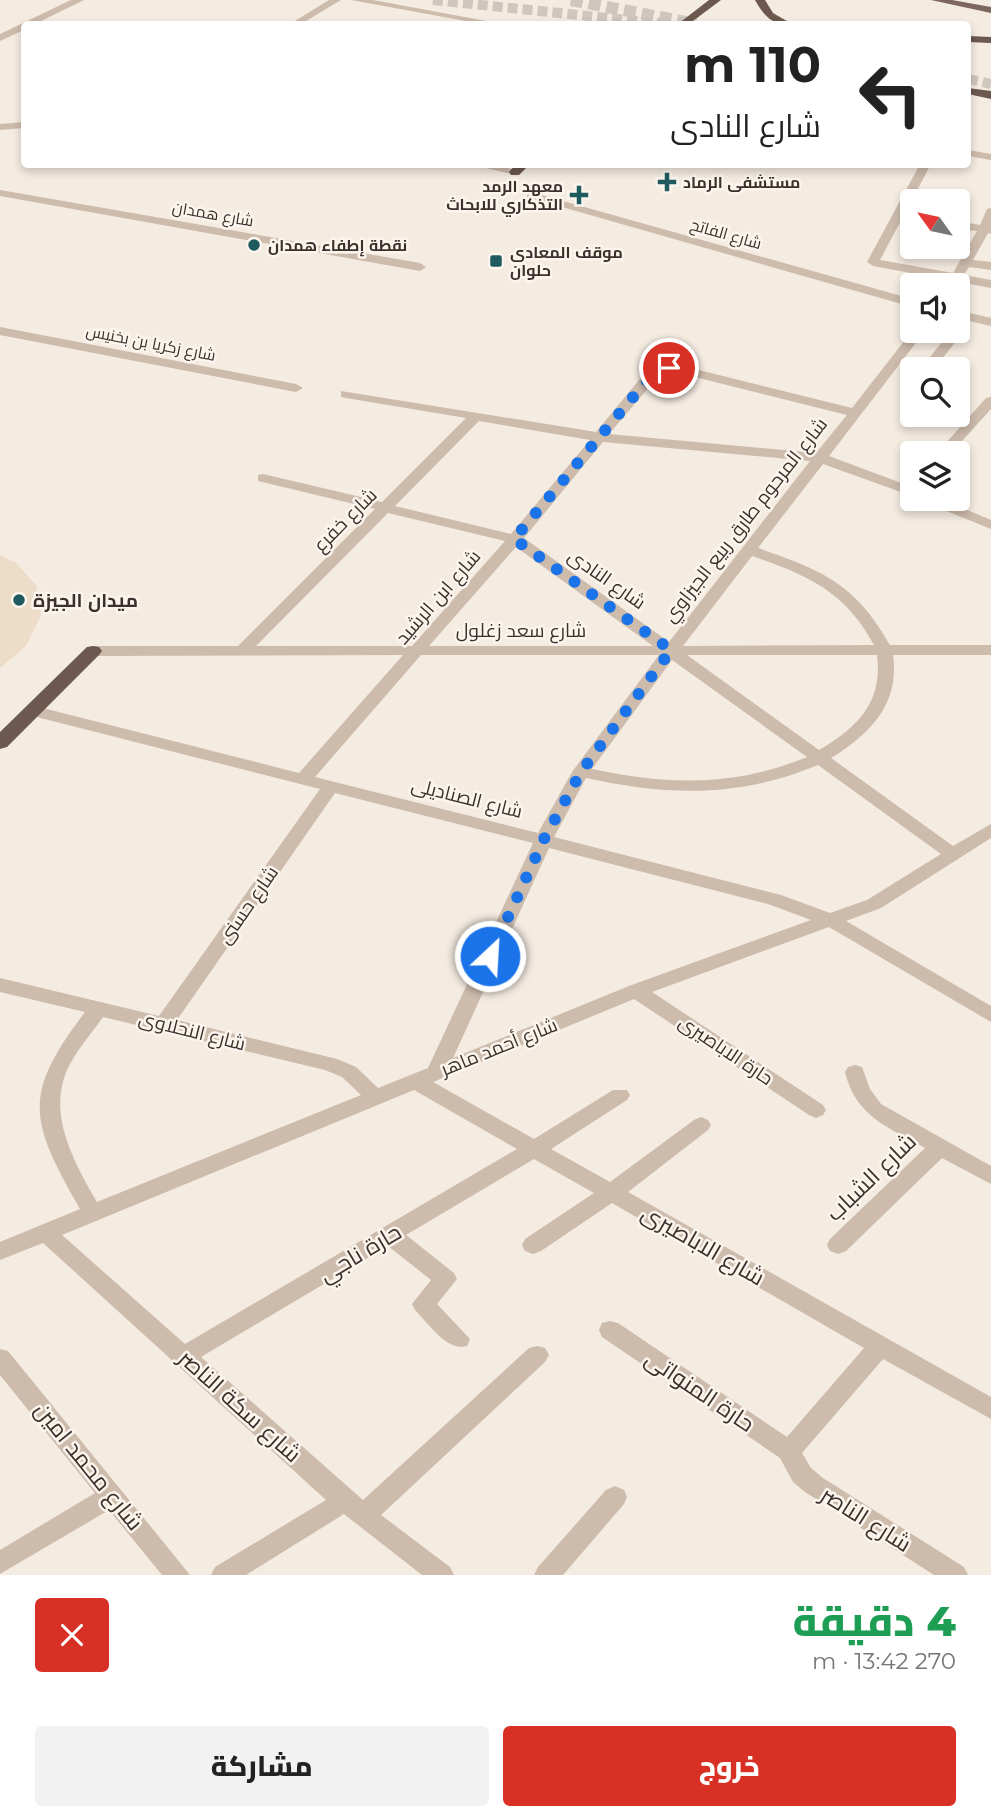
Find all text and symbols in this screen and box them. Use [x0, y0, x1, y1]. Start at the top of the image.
text: 110 m [684, 35, 821, 94]
icon: left [845, 49, 936, 140]
text: شارع النادى [670, 106, 821, 145]
marker: مستشفى الرماد [657, 172, 677, 192]
place label: مستشفى الرماد [683, 173, 800, 192]
place label: معهد الرمد التذكاري للابحاث [446, 177, 563, 217]
marker: معهد الرمد التذكاري للابحاث [569, 185, 589, 205]
north arrow [900, 189, 970, 259]
map controls [900, 189, 970, 511]
street label: شارع همدان [171, 198, 255, 232]
street label: شارع الفاتح [688, 215, 764, 255]
place label: نقطة إطفاء همدان [268, 236, 407, 257]
marker: نقطة إطفاء همدان [246, 237, 262, 253]
place label: موقف المعادى حلوان [510, 243, 623, 280]
marker: موقف المعادى حلوان [488, 253, 504, 269]
button: sound [900, 273, 970, 343]
street label: شارع زكريا بن بخنيس [84, 321, 217, 367]
pin [639, 338, 699, 398]
icon: arrive [650, 349, 688, 387]
button: search [900, 357, 970, 427]
street label: شارع المرحوم طارق ربيع الجيزاوي [658, 413, 834, 629]
button: layers [900, 441, 970, 511]
street label: شارع خفرع [308, 483, 383, 558]
street label: شارع النادى [563, 544, 650, 616]
street label: شارع ابن الرشيد [391, 545, 487, 650]
place label: ميدان الجيزة [33, 589, 138, 612]
marker: ميدان الجيزة [11, 592, 27, 608]
street label: شارع سعد زغلول [456, 619, 586, 644]
street label: شارع الصناديلى [409, 773, 525, 825]
street label: شارع حسنى [213, 862, 285, 950]
position arrow [453, 919, 527, 993]
street label: شارع النحلاوى [136, 1007, 248, 1057]
street label: حارة الاباصيرى [674, 1010, 778, 1090]
street label: شارع أحمد ماهر [436, 1013, 562, 1083]
street label: شارع الشباب [820, 1127, 923, 1228]
street label: شارع الاباصيرى [635, 1198, 770, 1293]
street label: حارة ناجي [314, 1218, 408, 1292]
street label: شارع سكة الناصر [170, 1342, 307, 1470]
street label: حارة المنواتى [640, 1344, 760, 1438]
street label: شارع محمد امين [27, 1396, 149, 1537]
street label: شارع الناصر [813, 1479, 917, 1559]
text: 4 دقيقة [792, 1595, 956, 1647]
button: close [35, 1598, 109, 1672]
text: 270 m · 13:42 [812, 1647, 956, 1675]
button: مشاركة [35, 1726, 489, 1806]
button: خروج [503, 1726, 956, 1806]

